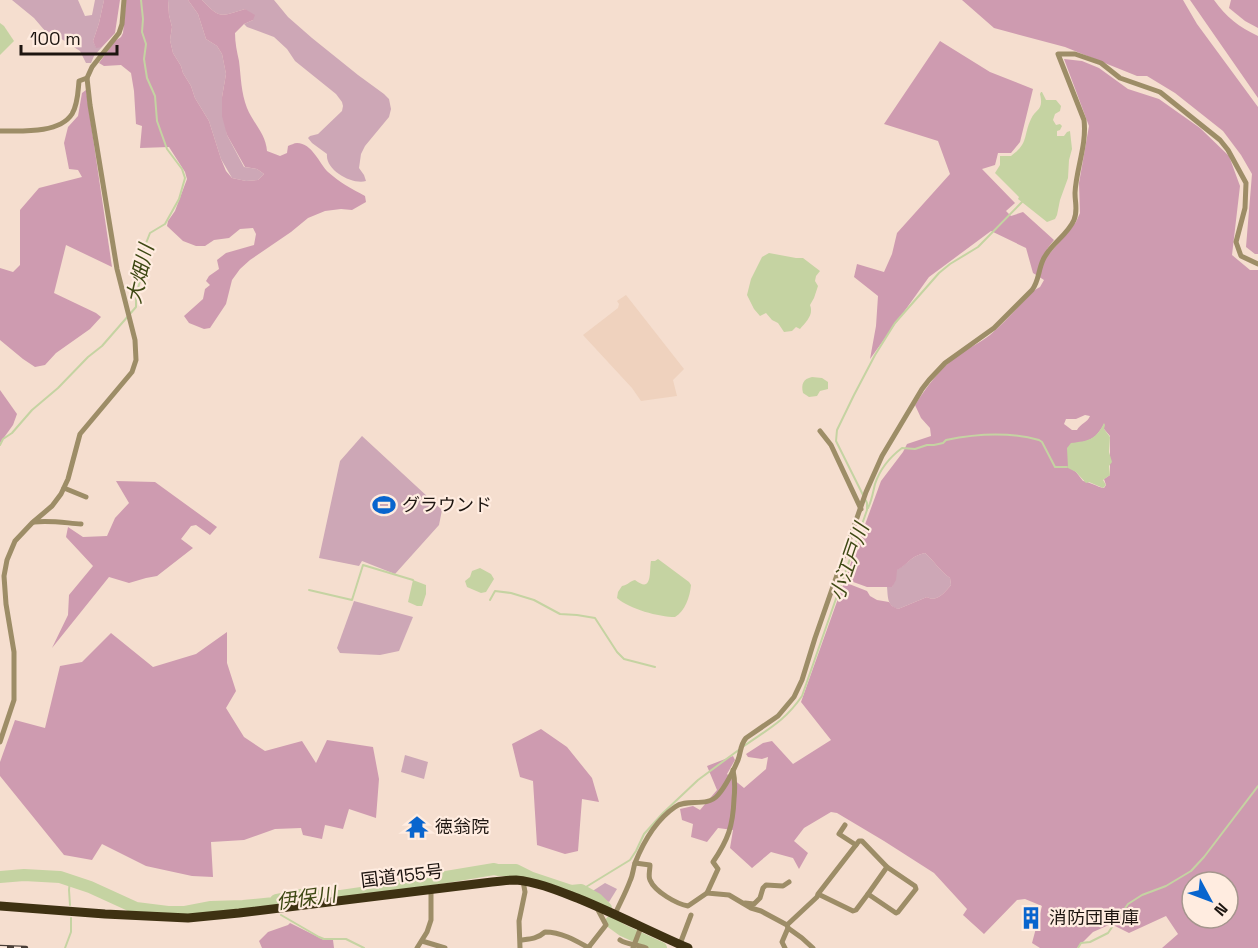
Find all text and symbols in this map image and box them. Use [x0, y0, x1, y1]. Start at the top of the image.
scale bar [21, 18, 117, 56]
text: 100 m [30, 27, 81, 50]
water label: 大畑川 [121, 240, 160, 306]
sports icon: グラウンド [371, 492, 397, 518]
place label: グラウンド [402, 493, 492, 516]
water label: 小江戸川 [824, 518, 875, 604]
temple icon: 徳翁院 [404, 814, 430, 840]
place label: 徳翁院 [435, 815, 489, 838]
street label: 国道155号 [359, 859, 445, 892]
north arrow [1180, 870, 1240, 930]
water label: 伊保川 [274, 881, 339, 915]
text: N [1209, 899, 1232, 920]
building icon: 消防団車庫 [1018, 905, 1044, 931]
place label: 消防団車庫 [1049, 906, 1139, 929]

